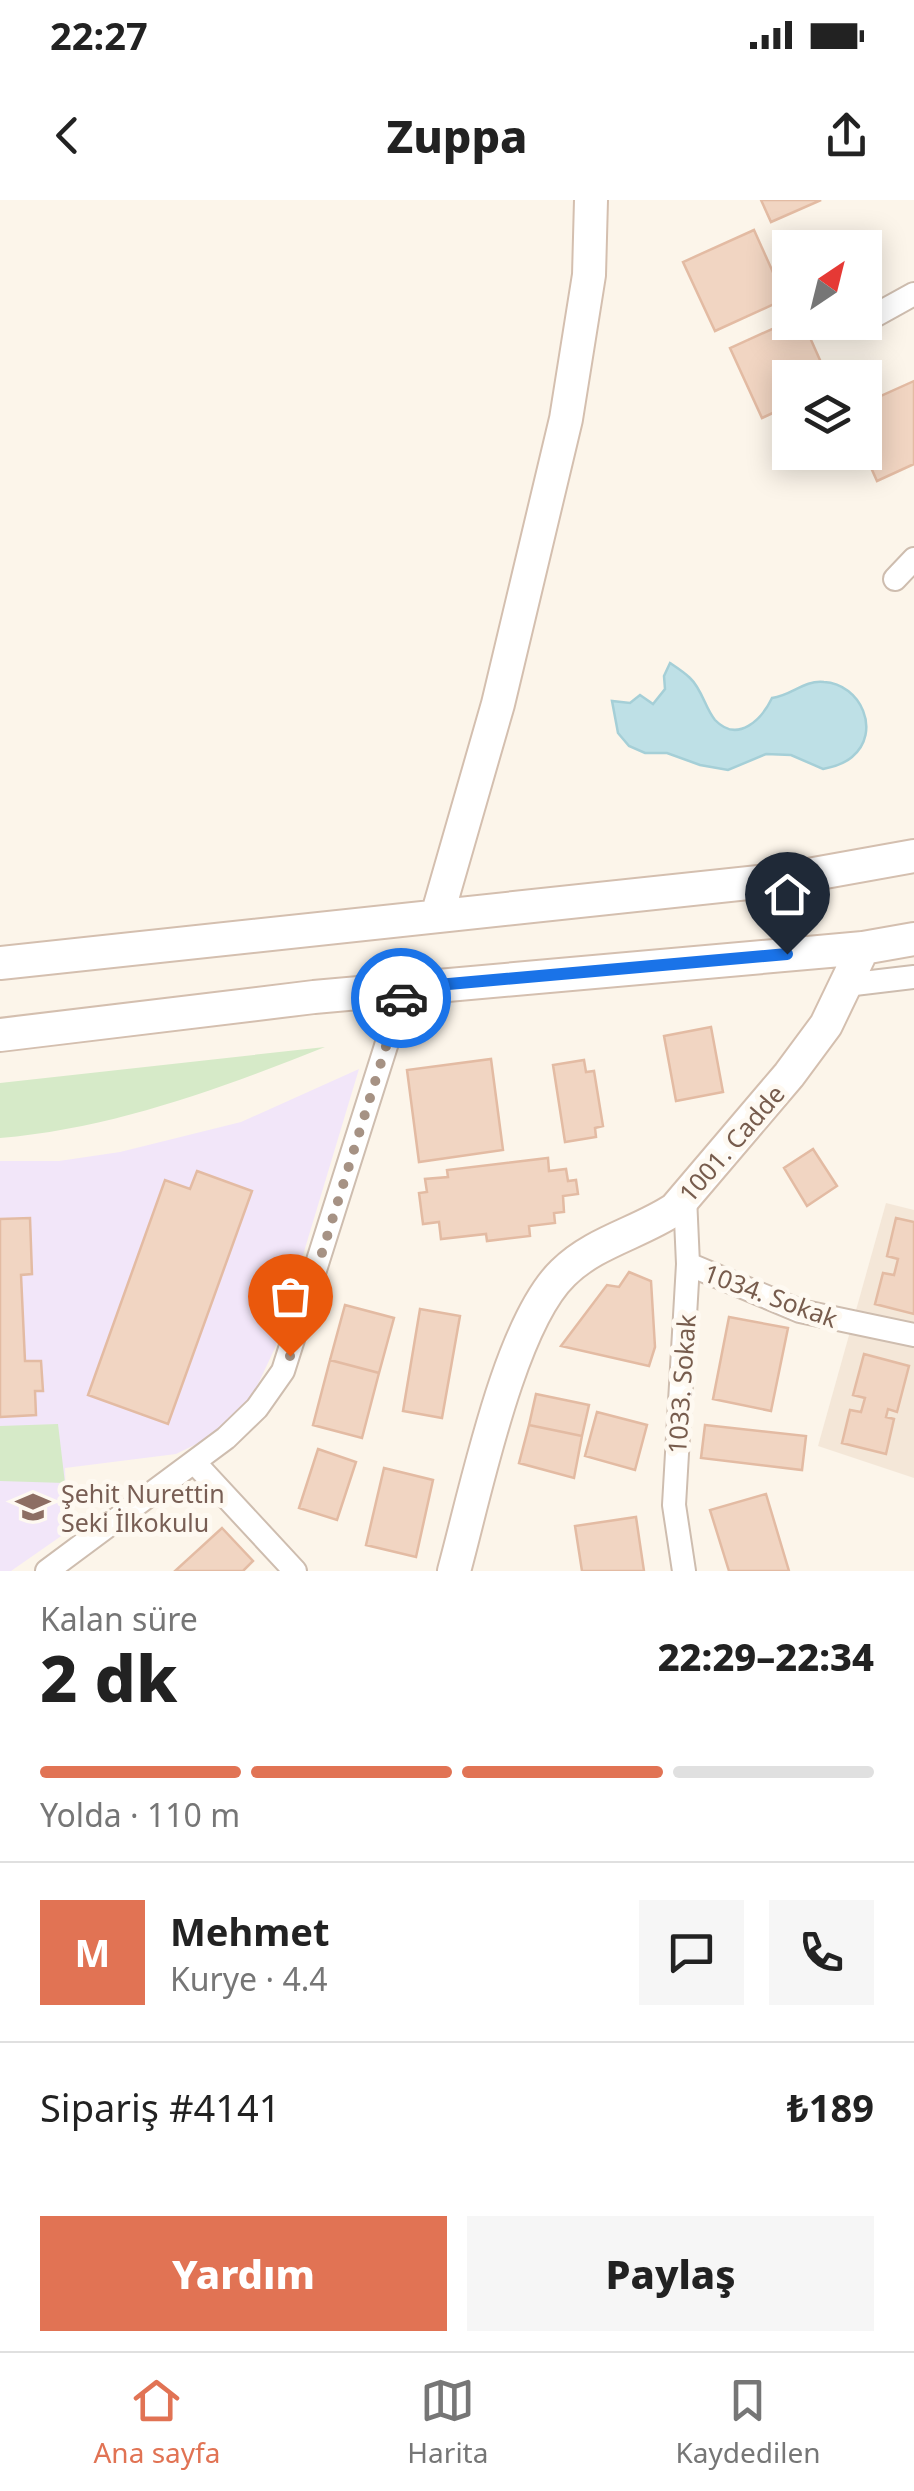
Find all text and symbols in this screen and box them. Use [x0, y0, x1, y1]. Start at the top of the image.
text: 22:27 [50, 9, 148, 61]
text: Zuppa [386, 105, 528, 166]
icon: back [40, 108, 95, 163]
icon: share [819, 108, 874, 163]
north arrow [772, 230, 882, 340]
map controls [772, 230, 882, 470]
button: layers [772, 360, 882, 470]
pin [745, 852, 830, 955]
icon: home [760, 867, 815, 922]
courier [351, 948, 451, 1048]
icon: car [374, 971, 429, 1026]
street label: 1001. Cadde [671, 1077, 791, 1209]
pin [248, 1254, 333, 1357]
street label: 1034. Sokak [699, 1255, 843, 1335]
icon: bag [263, 1269, 318, 1324]
street label: 1033. Sokak [659, 1312, 703, 1455]
place label: Şehit Nurettin Seki İlkokulu [61, 1476, 225, 1539]
school or university icon: Şehit Nurettin Seki İlkokulu [14, 1488, 52, 1526]
text: Kalan süre [40, 1597, 198, 1640]
text: 22:29–22:34 [658, 1630, 874, 1682]
text: 2 dk [40, 1633, 177, 1721]
text: Yolda · 110 m [40, 1793, 240, 1836]
button: chat [639, 1900, 744, 2005]
button: phone [769, 1900, 874, 2005]
text: Mehmet [170, 1905, 329, 1957]
text: M [75, 1926, 110, 1978]
text: Kurye · 4.4 [170, 1957, 328, 2000]
text: Sipariş #4141 [40, 2081, 280, 2133]
text: ₺189 [787, 2081, 874, 2133]
button: Yardım [40, 2216, 447, 2331]
button: Paylaş [467, 2216, 874, 2331]
tab: Ana sayfa [93, 2373, 220, 2471]
tab: Harita [407, 2373, 488, 2471]
tab: Kaydedilen [675, 2373, 820, 2471]

